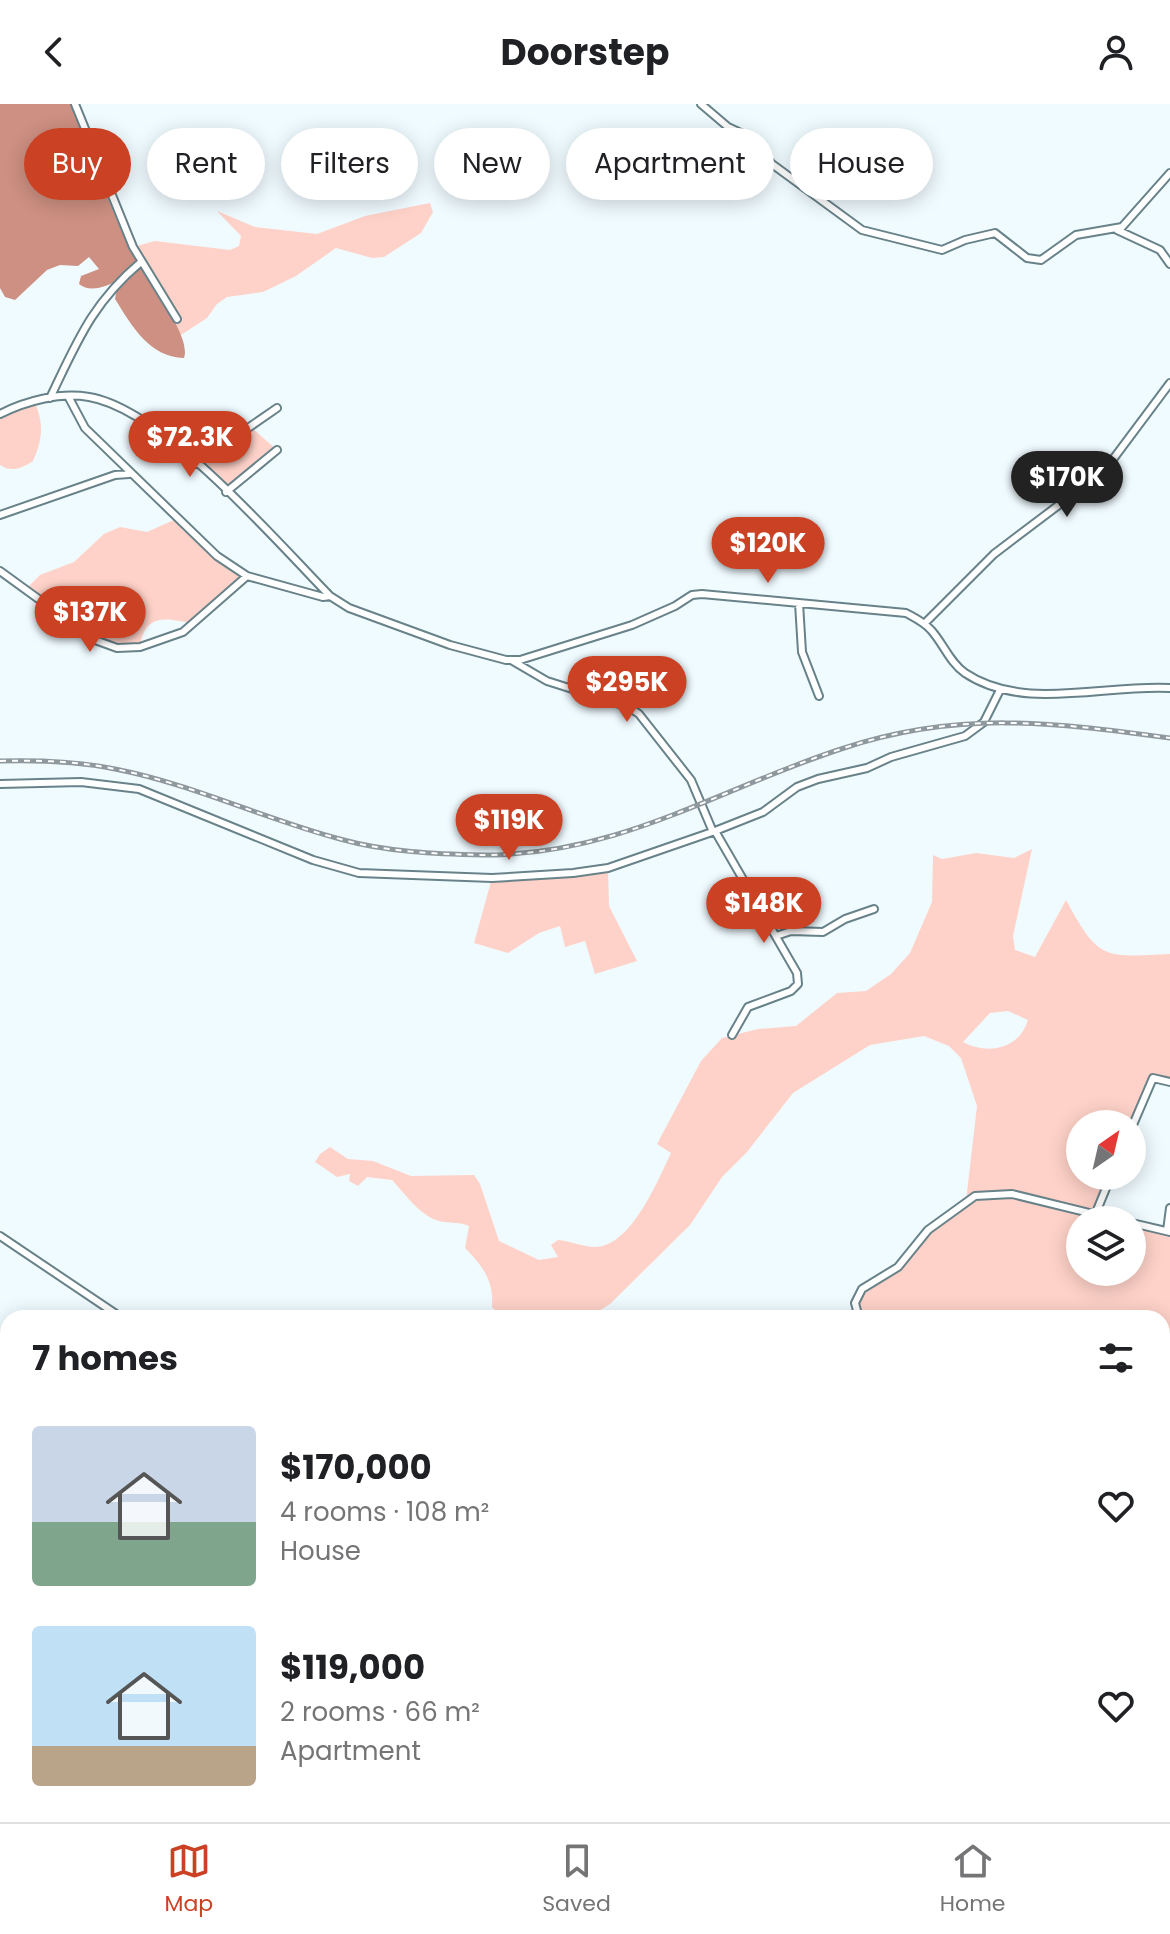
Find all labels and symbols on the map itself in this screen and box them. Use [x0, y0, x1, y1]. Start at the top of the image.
pin: $72.3K [125, 411, 255, 479]
pin: $170K [1011, 451, 1123, 519]
pin: $120K [712, 517, 824, 585]
pin: $137K [34, 586, 146, 654]
pin: $295K [571, 656, 683, 724]
pin: $119K [453, 794, 565, 862]
pin: $148K [708, 877, 820, 945]
north arrow [1066, 1110, 1146, 1190]

